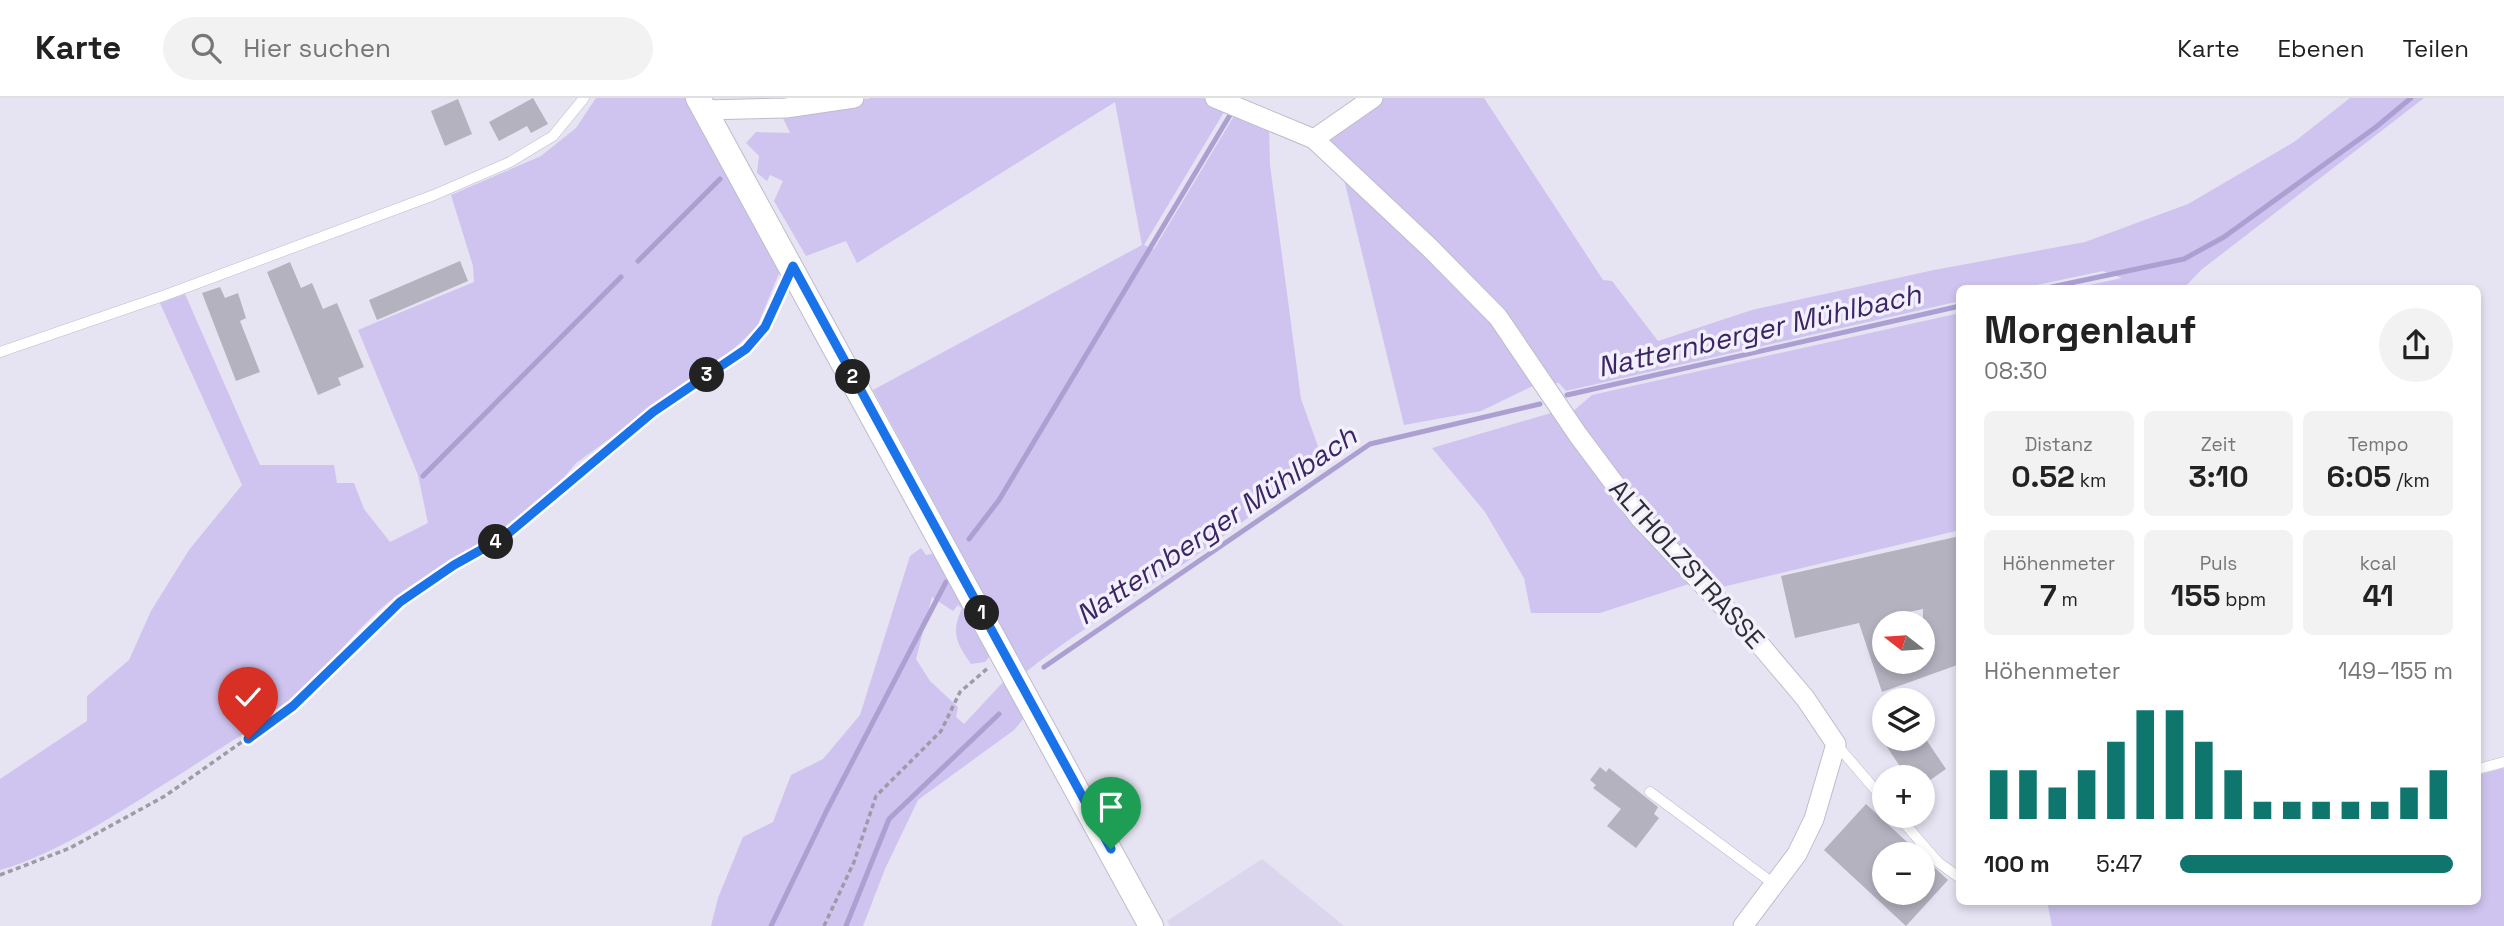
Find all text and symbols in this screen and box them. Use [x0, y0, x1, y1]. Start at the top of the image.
search box [163, 17, 653, 80]
text: Karte [35, 27, 121, 69]
icon: search [187, 29, 225, 67]
text: Hier suchen [243, 31, 391, 65]
text: Karte [2177, 33, 2240, 64]
text: Ebenen [2278, 33, 2364, 64]
text: Teilen [2402, 33, 2469, 64]
water label: Natternberger Mühlbach [1594, 275, 1925, 385]
text: Morgenlauf [1984, 306, 2196, 354]
button: share [2379, 308, 2453, 382]
text: 08:30 [1984, 356, 2048, 386]
pin: 3 [690, 358, 724, 392]
pin: 2 [836, 360, 870, 394]
text: 3 [701, 362, 712, 387]
text: 2 [847, 364, 858, 389]
water label: Natternberger Mühlbach [1069, 417, 1364, 632]
text: Distanz [2025, 432, 2093, 457]
text: Zeit [2201, 432, 2236, 457]
text: Tempo [2348, 432, 2409, 457]
text: 0.52 [2011, 457, 2075, 496]
text: 3:10 [2188, 457, 2249, 496]
text: 6:05 [2326, 457, 2391, 496]
text: km [2075, 468, 2106, 493]
text: /km [2391, 468, 2430, 493]
street label: ALTHOLZSTRASSE [1602, 472, 1772, 656]
pin: 4 [478, 524, 514, 560]
text: 4 [489, 529, 502, 554]
text: Höhenmeter [2002, 551, 2115, 576]
text: Puls [2200, 551, 2237, 576]
text: kcal [2360, 551, 2397, 576]
text: 7 [2040, 576, 2057, 615]
text: 155 [2171, 576, 2220, 615]
text: 41 [2362, 576, 2394, 615]
text: m [2057, 587, 2078, 612]
text: bpm [2220, 587, 2266, 612]
pin: 1 [964, 596, 1000, 630]
text: 1 [977, 600, 986, 625]
north arrow [1872, 611, 1936, 674]
map controls [1872, 611, 1935, 905]
text: Höhenmeter [1984, 656, 2121, 686]
text: 149–155 m [2338, 656, 2453, 686]
pin [218, 667, 278, 739]
icon: check [229, 678, 267, 716]
button: layers [1872, 688, 1935, 751]
button: + [1872, 765, 1935, 828]
pin [1081, 777, 1141, 849]
icon: arrive [1092, 788, 1130, 826]
button: − [1872, 842, 1935, 905]
text: 100 m [1984, 849, 2050, 879]
text: 5:47 [2096, 849, 2142, 879]

